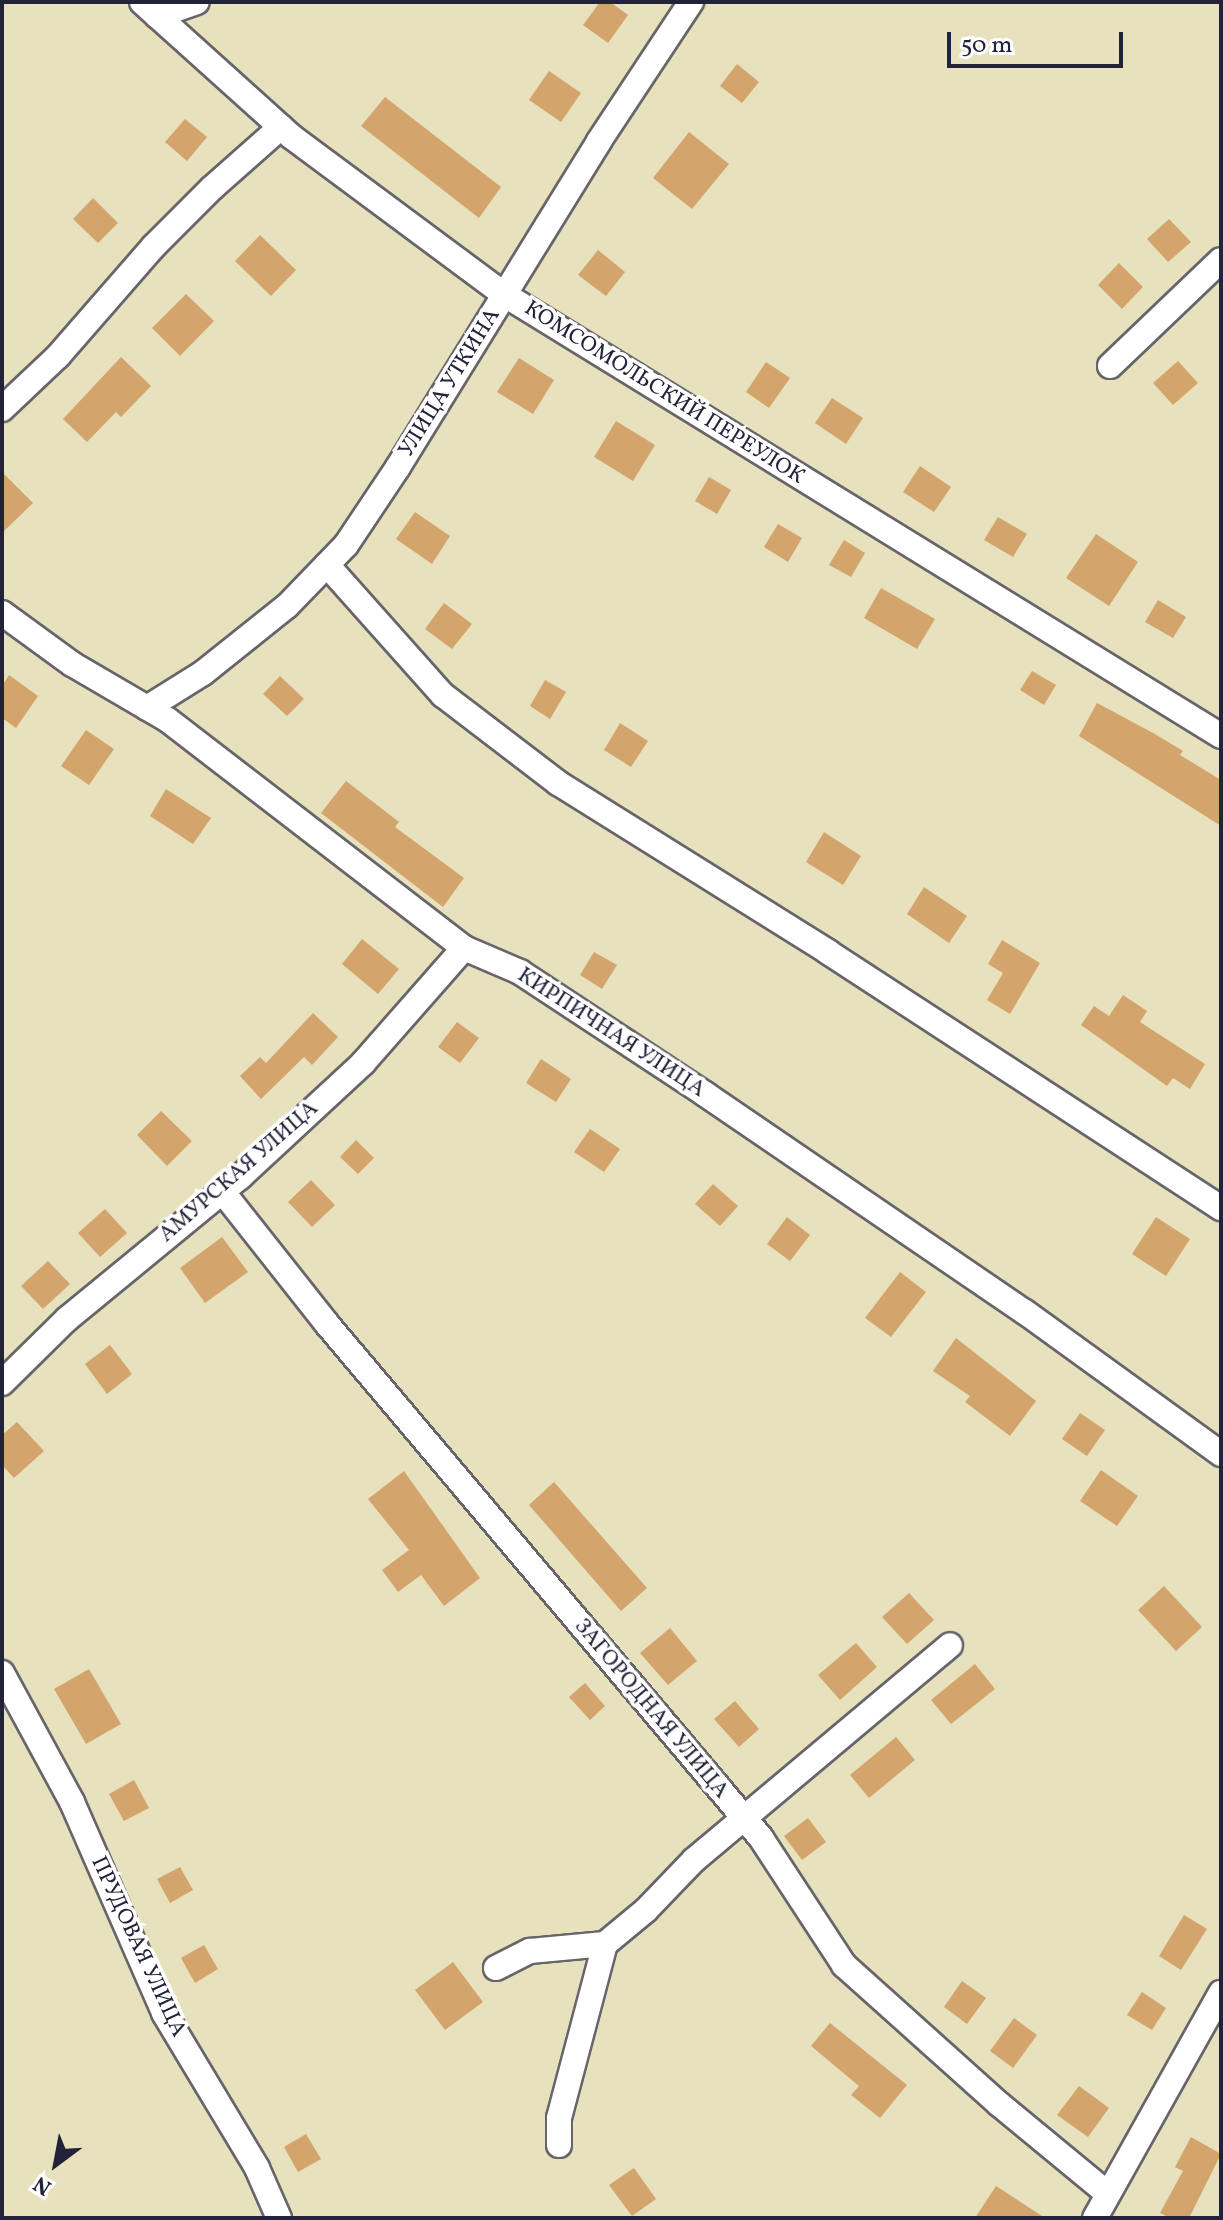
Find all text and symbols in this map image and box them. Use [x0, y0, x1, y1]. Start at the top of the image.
scale bar [951, 16, 1127, 66]
text: 50 m [961, 29, 1013, 63]
street label: КОМСОМОЛЬСКИЙ ПЕРЕУЛОК [519, 296, 809, 490]
street label: УЛИЦА УТКИНА [394, 304, 506, 462]
street label: КИРПИЧНАЯ УЛИЦА [512, 962, 710, 1104]
street label: АМУРСКАЯ УЛИЦА [154, 1096, 324, 1248]
street label: ЗАГОРОДНАЯ УЛИЦА [568, 1614, 734, 1804]
street label: ПРУДОВАЯ УЛИЦА [85, 1853, 191, 2041]
north arrow [16, 2124, 96, 2204]
text: N [28, 2167, 58, 2202]

